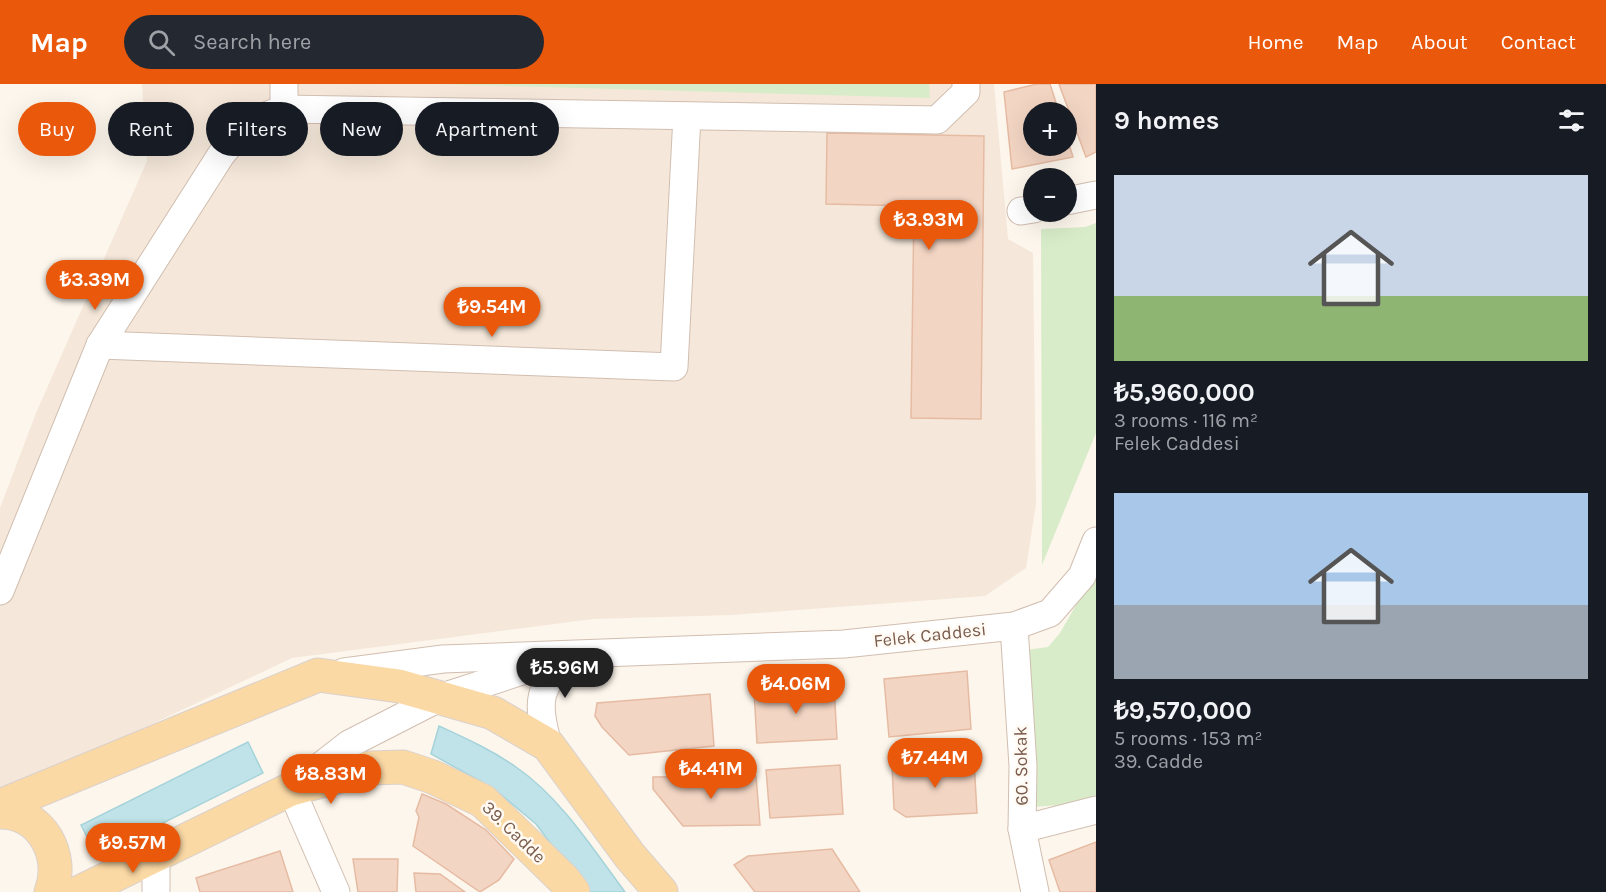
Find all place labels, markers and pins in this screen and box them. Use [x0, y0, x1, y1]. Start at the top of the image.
pin: ₺3.93M [880, 200, 978, 251]
pin: ₺3.39M [46, 260, 144, 311]
pin: ₺9.54M [443, 287, 541, 338]
pin: ₺5.96M [516, 648, 614, 699]
pin: ₺4.06M [747, 664, 845, 715]
pin: ₺7.44M [886, 738, 984, 789]
pin: ₺4.41M [662, 749, 760, 800]
pin: ₺8.83M [282, 754, 380, 805]
pin: ₺9.57M [84, 823, 182, 874]

